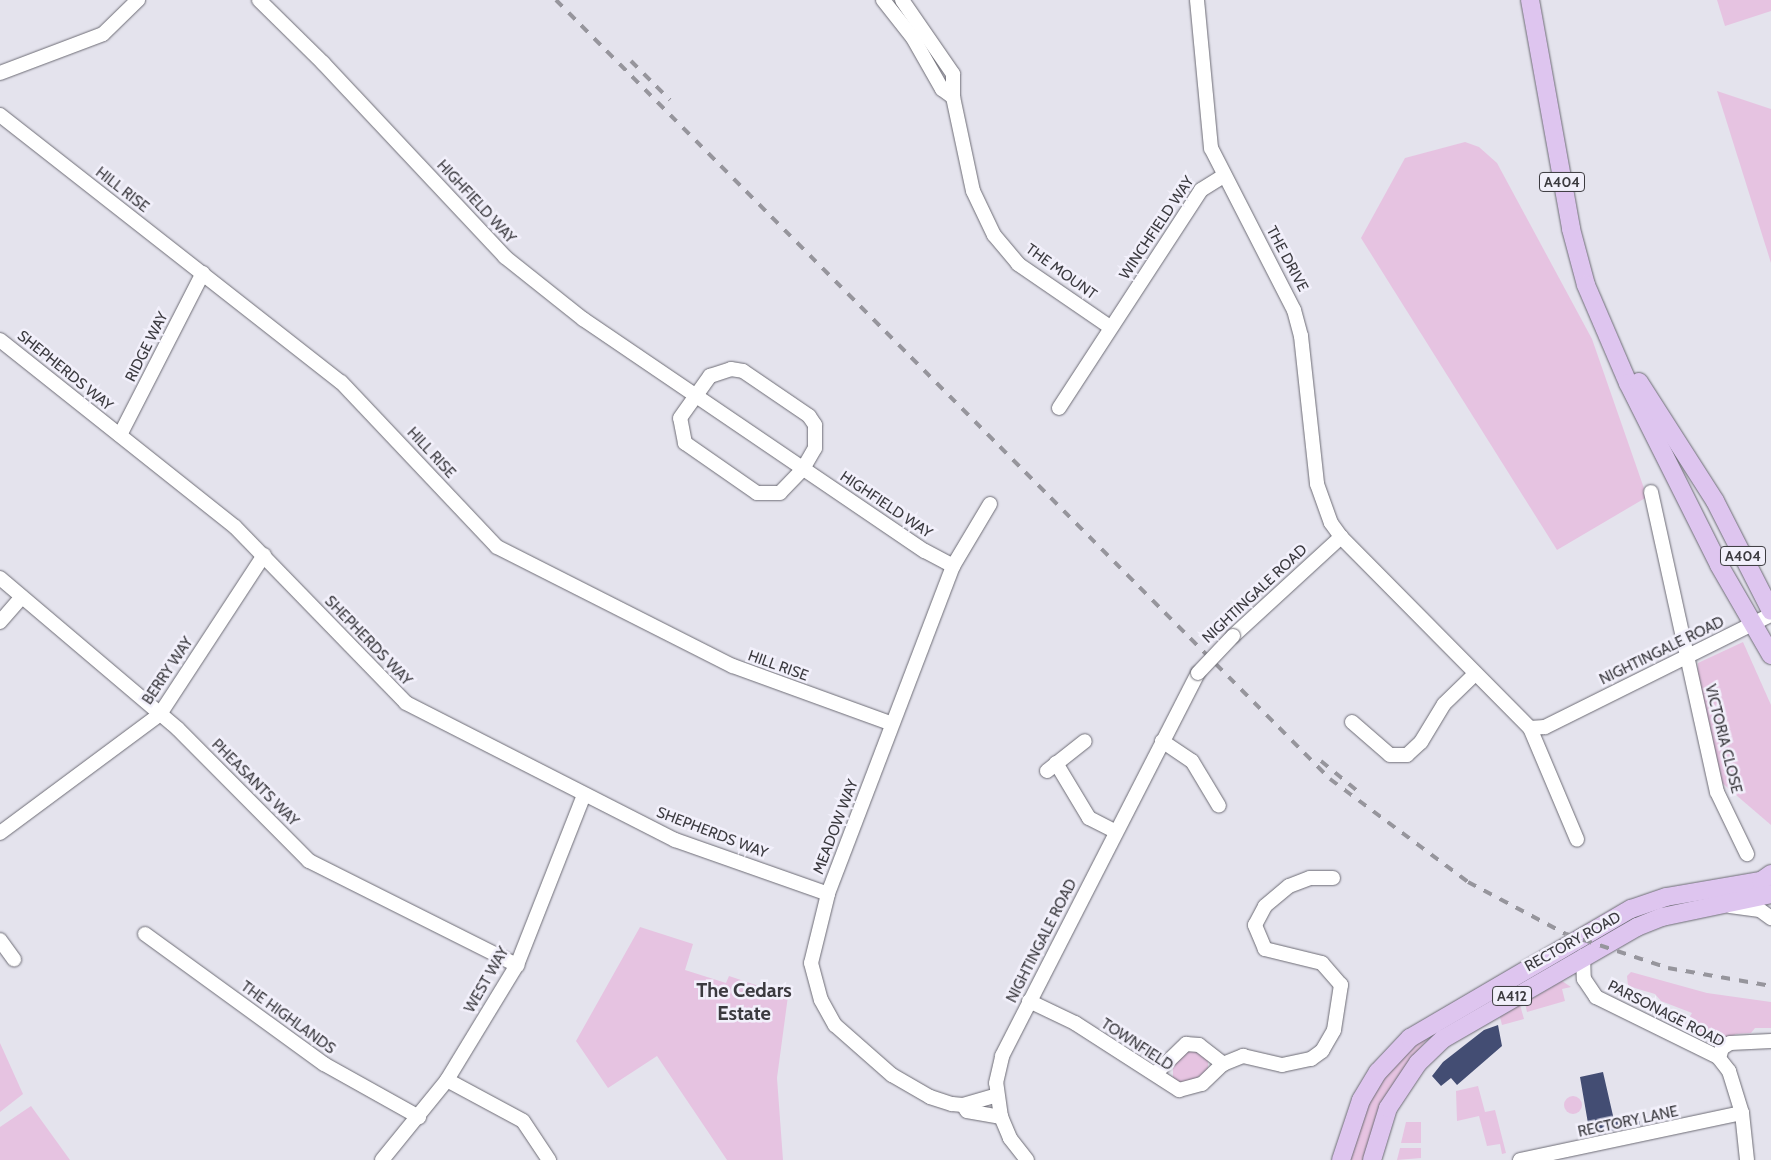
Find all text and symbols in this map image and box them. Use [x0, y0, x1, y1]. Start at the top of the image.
street label: HIGHFIELD WAY [433, 157, 519, 247]
street label: HILL RISE [92, 164, 152, 216]
road number: A404 [1538, 170, 1586, 193]
street label: WINCHFIELD WAY [1116, 173, 1198, 283]
street label: THE DRIVE [1262, 223, 1312, 295]
street label: THE MOUNT [1022, 240, 1100, 304]
street label: RIDGE WAY [122, 309, 172, 385]
street label: SHEPHERDS WAY [14, 327, 116, 415]
street label: HILL RISE [403, 424, 459, 482]
street label: HIGHFIELD WAY [836, 468, 936, 542]
street label: NIGHTINGALE ROAD [1199, 541, 1311, 647]
road number: A404 [1719, 544, 1767, 568]
street label: SHEPHERDS WAY [321, 592, 415, 690]
street label: NIGHTINGALE ROAD [1597, 613, 1727, 689]
street label: BERRY WAY [139, 634, 197, 708]
street label: HILL RISE [745, 647, 811, 685]
street label: VICTORIA CLOSE [1701, 683, 1745, 795]
street label: PHEASANTS WAY [208, 736, 302, 830]
street label: MEADOW WAY [810, 777, 862, 877]
street label: SHEPHERDS WAY [654, 804, 770, 862]
street label: NIGHTINGALE ROAD [1003, 876, 1081, 1006]
street label: RECTORY ROAD [1522, 908, 1624, 976]
street label: WEST WAY [461, 944, 513, 1016]
street label: PARSONAGE ROAD [1605, 977, 1727, 1051]
street label: THE HIGHLANDS [237, 978, 339, 1058]
district label: The Cedars Estate [696, 979, 792, 1026]
road number: A412 [1492, 984, 1532, 1008]
street label: TOWNFIELD [1098, 1015, 1176, 1075]
street label: RECTORY LANE [1576, 1103, 1680, 1141]

